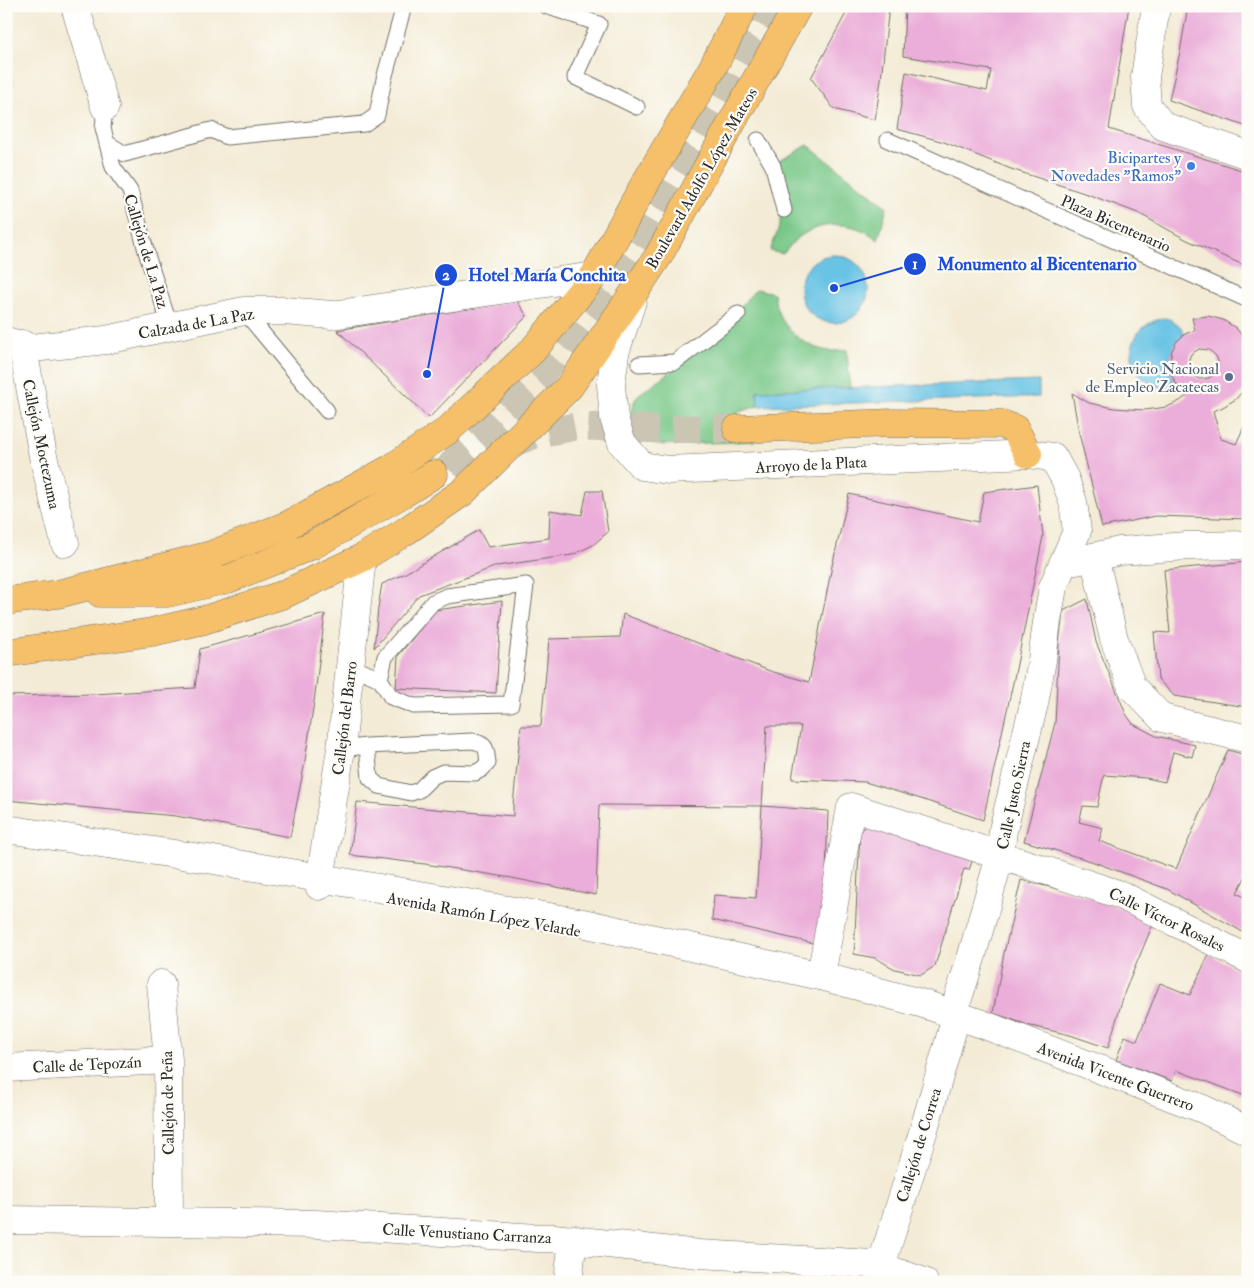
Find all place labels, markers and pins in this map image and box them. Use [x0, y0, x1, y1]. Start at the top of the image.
place label: Bicipartes y Novedades "Ramos" [1051, 148, 1182, 186]
marker: Bicipartes y Novedades "Ramos" [1185, 160, 1197, 172]
callout: Monumento al Bicentenario [902, 247, 1147, 280]
callout: Hotel María Conchita [433, 258, 636, 291]
place label: Servicio Nacional de Empleo Zacatecas [1085, 359, 1219, 398]
marker: Servicio Nacional de Empleo Zacatecas [1223, 371, 1235, 383]

